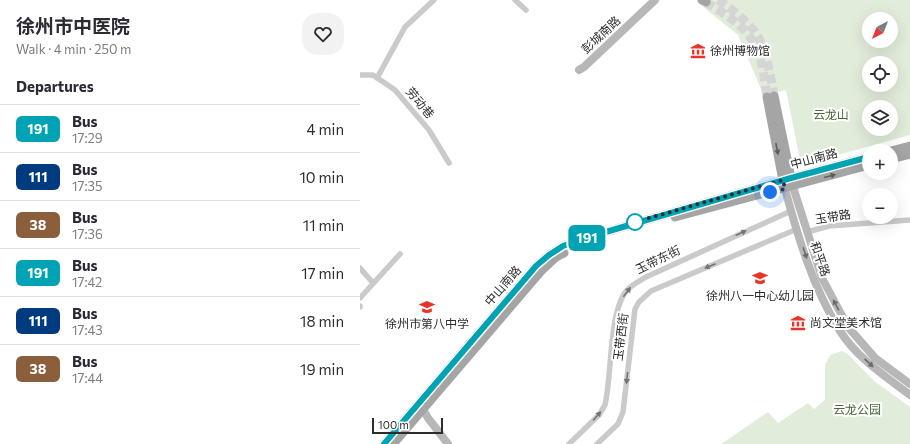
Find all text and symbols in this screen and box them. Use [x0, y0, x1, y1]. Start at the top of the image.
north arrow [862, 12, 898, 48]
map controls [862, 12, 898, 224]
button: heart [302, 13, 344, 55]
street label: 彭城南路 [578, 13, 623, 56]
text: 徐州市中医院 [16, 14, 130, 37]
text: Walk · 4 min · 250 m [16, 41, 131, 57]
museum icon: 徐州博物馆 [689, 42, 707, 60]
place label: 徐州博物馆 [710, 43, 770, 57]
button: locate [862, 56, 898, 92]
text: Departures [16, 77, 94, 95]
street label: 劳动巷 [404, 84, 438, 121]
button: layers [862, 100, 898, 136]
park label: 云龙山 [813, 107, 849, 121]
text: Bus [72, 112, 97, 130]
text: 191 [27, 120, 49, 137]
text: 4 min [307, 120, 344, 138]
text: 17:29 [72, 130, 103, 146]
one-way arrow [774, 143, 780, 155]
button: + [862, 144, 898, 180]
street label: 中山南路 [789, 145, 839, 171]
text: Bus [72, 160, 97, 178]
text: 111 [28, 168, 48, 185]
text: 10 min [299, 168, 344, 186]
one-way arrow [825, 173, 837, 179]
text: 17:35 [72, 178, 102, 194]
your location [760, 182, 780, 202]
button: − [862, 188, 898, 224]
street label: 玉带路 [814, 206, 852, 226]
text: Bus [72, 208, 97, 226]
unlabelled marker [626, 213, 644, 231]
text: 38 [30, 216, 46, 233]
text: 11 min [303, 216, 344, 234]
line badge: 191 [564, 225, 610, 251]
text: 17:36 [72, 226, 103, 242]
text: 191 [576, 229, 598, 246]
one-way arrow [736, 230, 748, 236]
street label: 和平路 [808, 239, 833, 278]
street label: 玉带东街 [633, 242, 682, 276]
one-way arrow [802, 247, 808, 259]
text: Bus [72, 256, 97, 274]
street label: 中山南路 [481, 263, 523, 308]
text: 191 [27, 264, 49, 281]
text: 17 min [301, 264, 344, 282]
one-way arrow [703, 264, 715, 270]
school or university icon: 徐州八一中心幼儿园 [751, 269, 769, 287]
text: 17:42 [72, 274, 102, 290]
one-way arrow [623, 287, 631, 298]
place label: 徐州八一中心幼儿园 [706, 288, 814, 302]
school or university icon: 徐州市第八中学 [418, 298, 436, 316]
one-way arrow [833, 300, 840, 311]
text: Bus [72, 304, 97, 322]
text: 111 [28, 312, 48, 329]
text: 18 min [300, 312, 344, 330]
street label: 玉带西街 [610, 312, 630, 362]
museum icon: 尚文堂美术馆 [789, 314, 807, 332]
place label: 尚文堂美术馆 [810, 315, 882, 329]
place label: 徐州市第八中学 [385, 316, 469, 330]
text: 17:43 [72, 322, 103, 338]
text: Bus [72, 352, 97, 370]
one-way arrow [864, 359, 874, 368]
text: 38 [30, 360, 46, 377]
text: 19 min [300, 360, 344, 378]
text: 17:44 [72, 370, 103, 386]
one-way arrow [624, 372, 630, 384]
park label: 云龙公园 [833, 402, 881, 416]
one-way arrow [592, 411, 601, 421]
scale bar [372, 416, 443, 435]
text: 100 m [378, 418, 409, 431]

